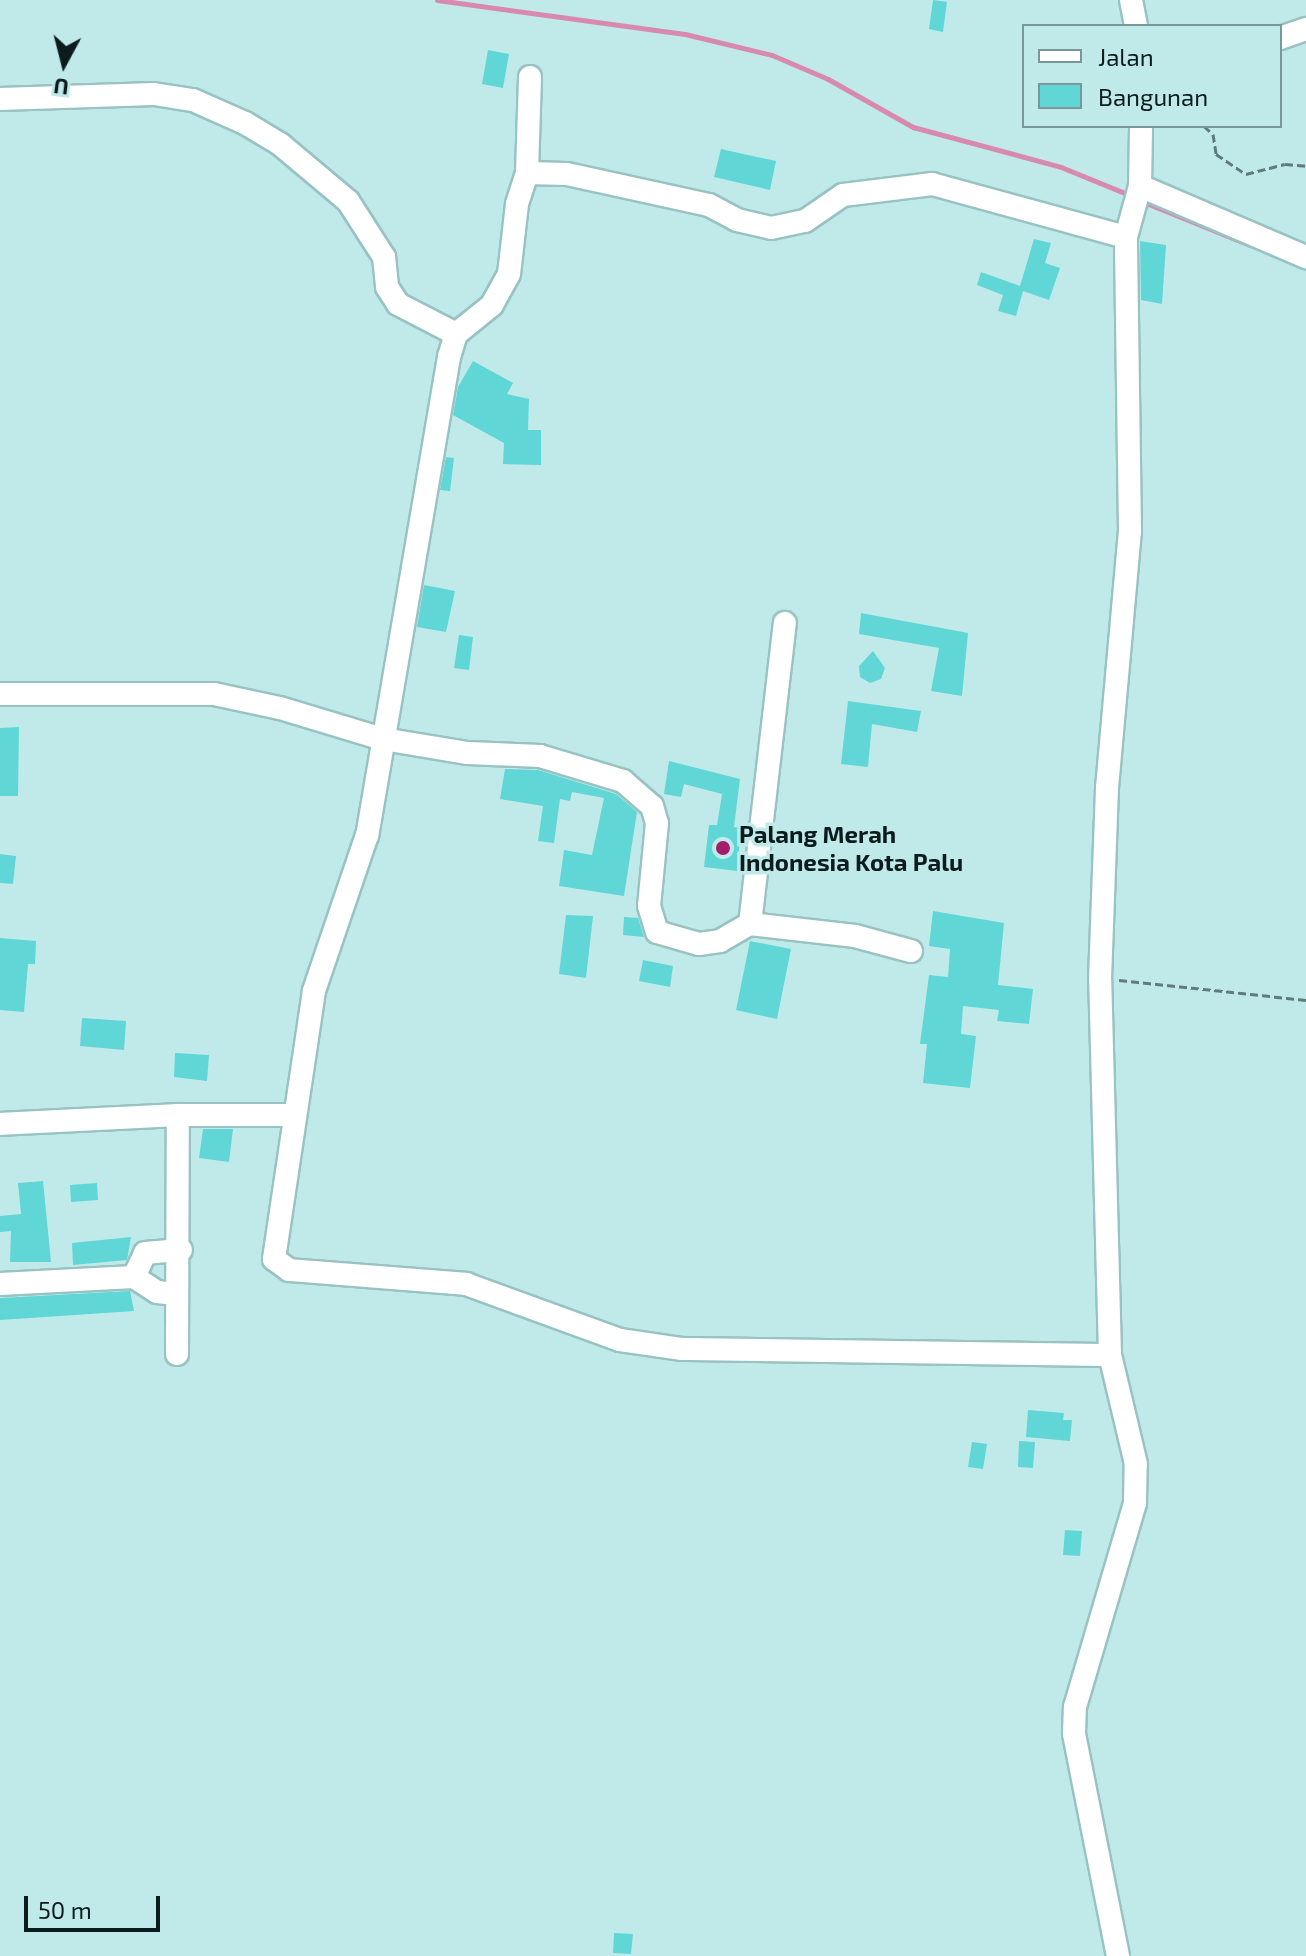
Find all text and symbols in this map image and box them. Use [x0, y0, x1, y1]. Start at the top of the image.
north arrow [24, 24, 104, 104]
legend [1022, 24, 1282, 128]
text: Jalan [1098, 42, 1154, 71]
text: U [52, 74, 70, 102]
text: Bangunan [1098, 82, 1208, 111]
place label: Palang Merah Indonesia Kota Palu [739, 820, 963, 876]
marker: Palang Merah Indonesia Kota Palu [714, 839, 732, 857]
scale bar [28, 1880, 164, 1930]
text: 50 m [38, 1895, 92, 1924]

